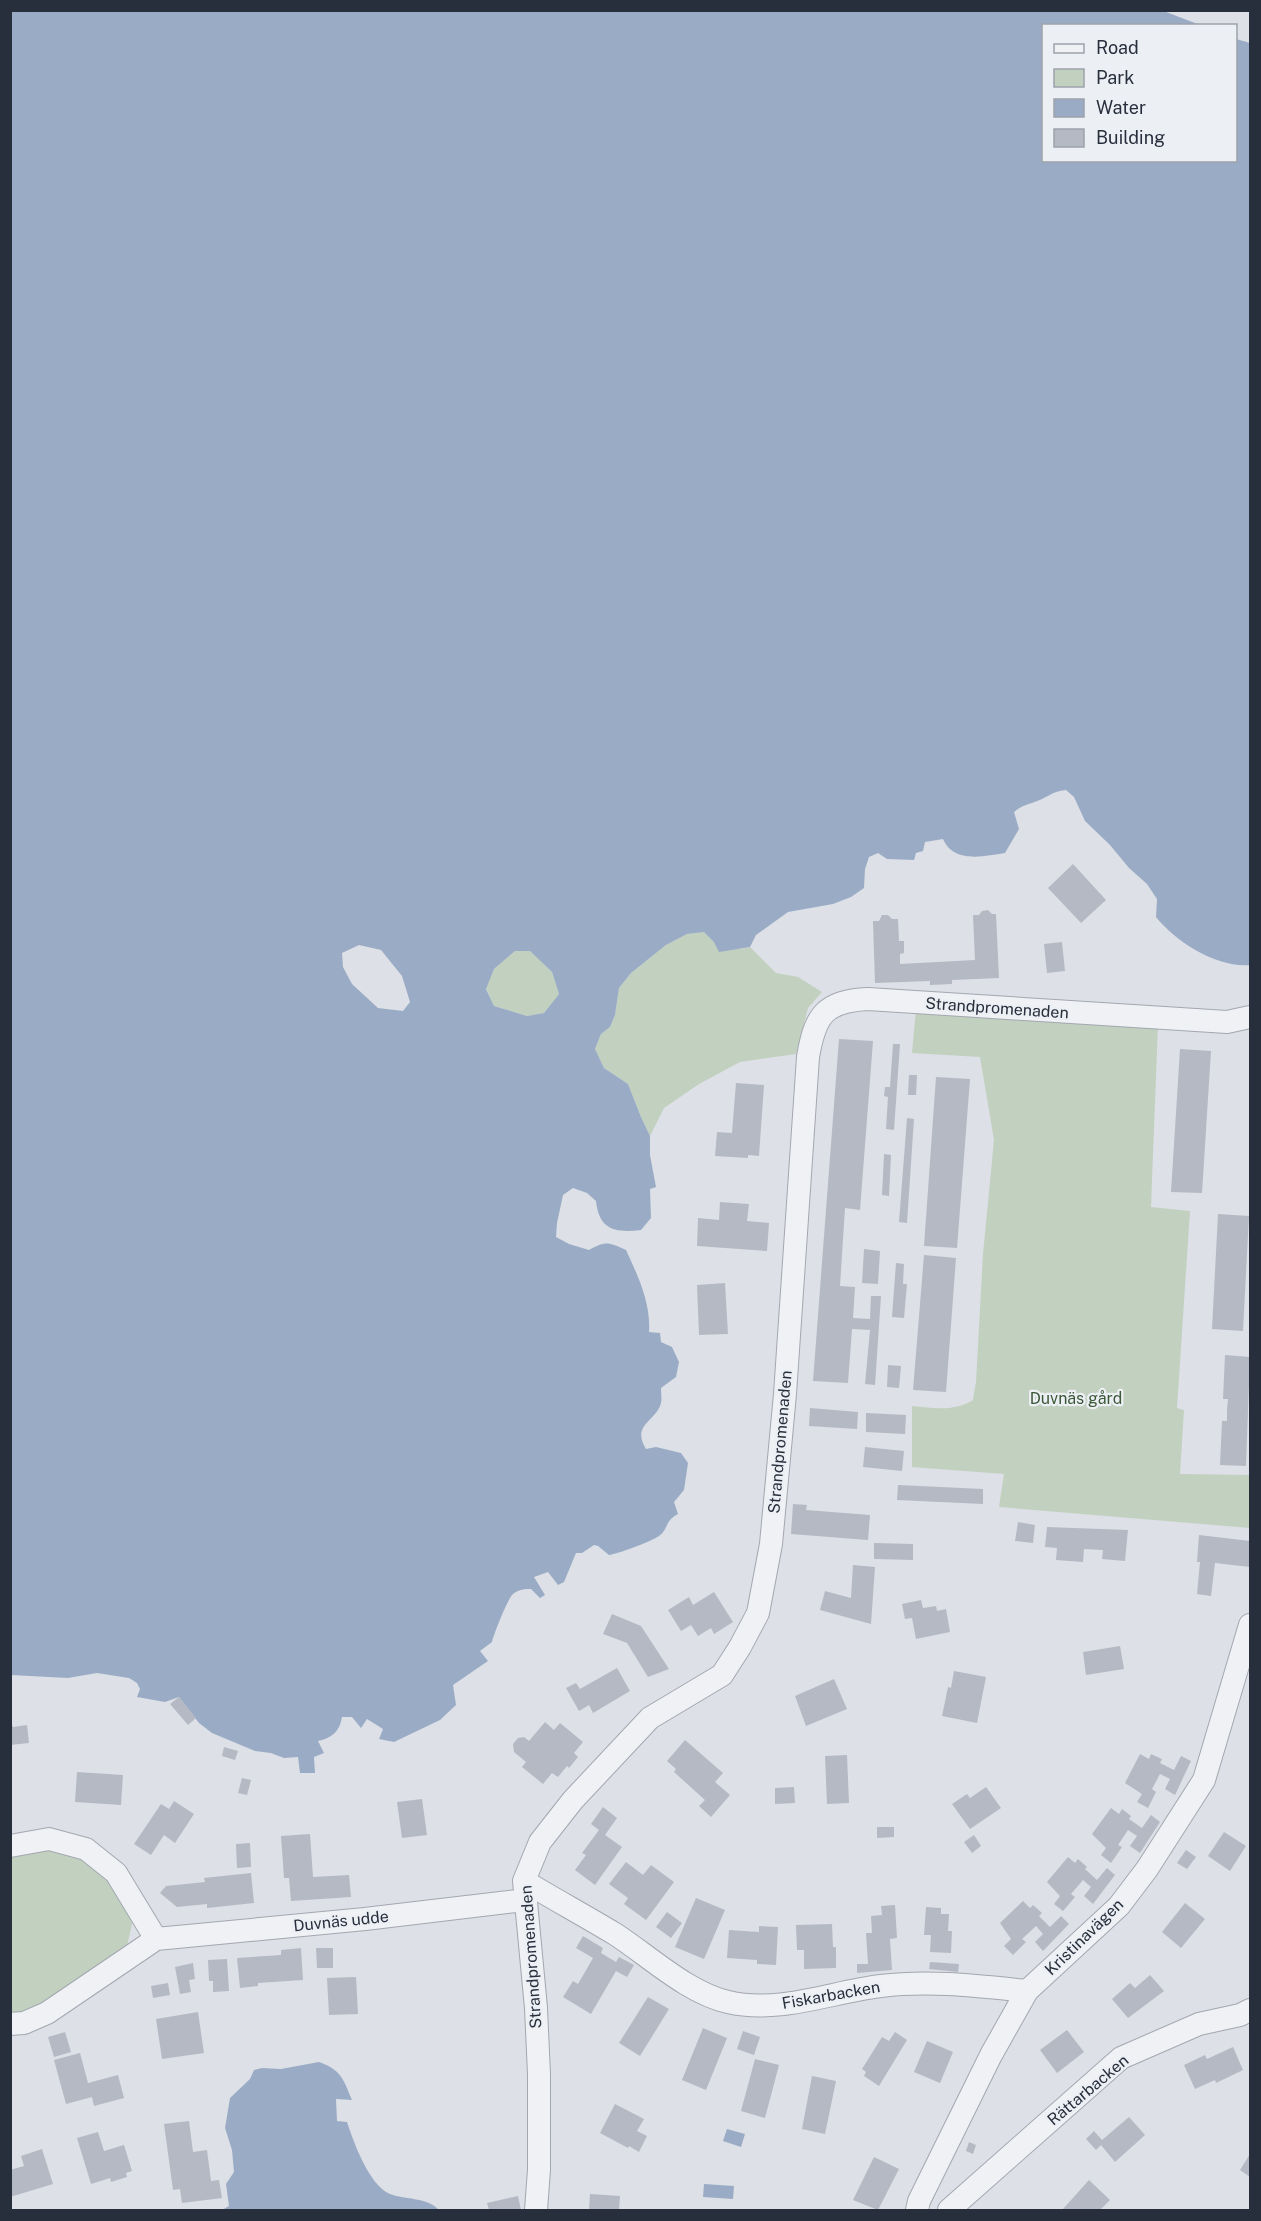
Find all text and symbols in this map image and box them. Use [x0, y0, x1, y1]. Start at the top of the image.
legend [1042, 24, 1237, 162]
text: Road [1096, 37, 1139, 58]
text: Park [1096, 67, 1134, 88]
text: Water [1096, 97, 1146, 118]
text: Building [1096, 127, 1165, 148]
street label: Strandpromenaden [925, 994, 1069, 1022]
street label: Strandpromenaden [764, 1370, 796, 1514]
park label: Duvnäs gård [1030, 1389, 1122, 1408]
street label: Strandpromenaden [517, 1885, 545, 2029]
street label: Kristinavägen [1041, 1895, 1127, 1979]
street label: Duvnäs udde [292, 1907, 390, 1935]
street label: Fiskarbacken [780, 1977, 882, 2013]
street label: Rättarbacken [1044, 2051, 1132, 2129]

